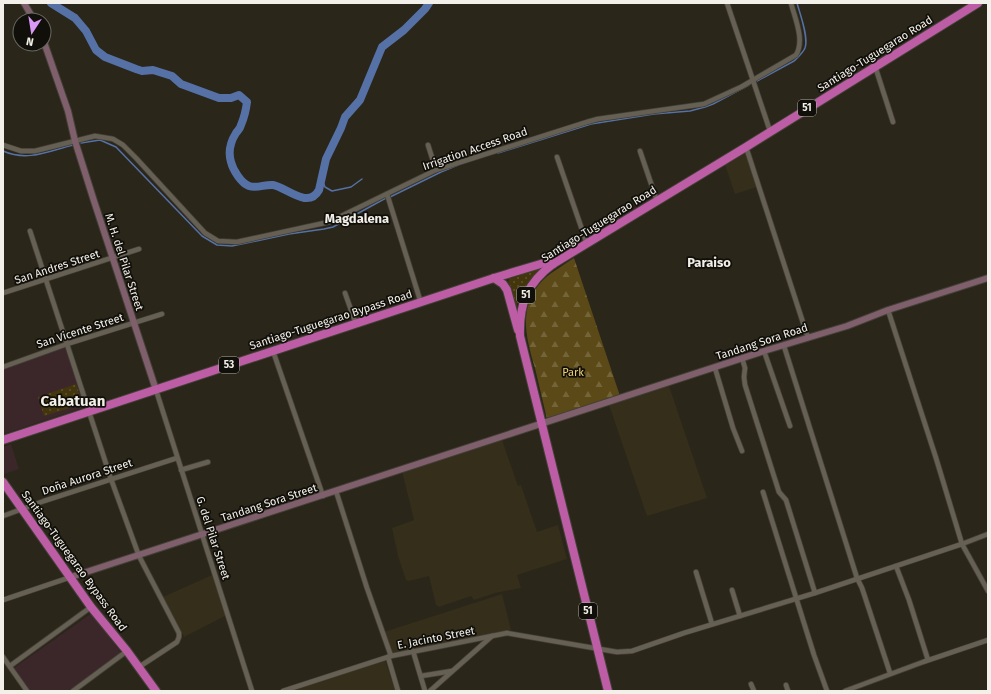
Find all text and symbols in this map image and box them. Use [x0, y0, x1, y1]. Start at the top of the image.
north arrow [12, 12, 52, 52]
street label: Santiago-Tuguegarao Road [815, 13, 935, 95]
text: N [25, 34, 35, 48]
road number: 51 [798, 100, 816, 116]
street label: Irrigation Access Road [421, 125, 529, 173]
street label: Santiago-Tuguegarao Road [539, 183, 659, 265]
district label: Magdalena [325, 211, 389, 226]
street label: M. H. del Pilar Street [102, 212, 146, 312]
street label: San Andres Street [13, 247, 101, 287]
district label: Paraiso [687, 255, 731, 270]
street label: Santiago-Tuguegarao Bypass Road [248, 287, 414, 353]
road number: 51 [517, 287, 535, 303]
street label: San Vicente Street [35, 311, 125, 351]
street label: Tandang Sora Road [714, 321, 810, 363]
road number: 53 [219, 357, 239, 373]
park label: Park [562, 366, 584, 379]
district label: Cabatuan [41, 392, 105, 410]
street label: Doña Aurora Street [40, 456, 134, 498]
street label: Tandang Sora Street [219, 481, 319, 525]
street label: Santiago-Tuguegarao Bypass Road [19, 488, 129, 634]
street label: G. del Pilar Street [193, 495, 233, 581]
road number: 51 [579, 603, 597, 619]
street label: E. Jacinto Street [396, 624, 476, 652]

